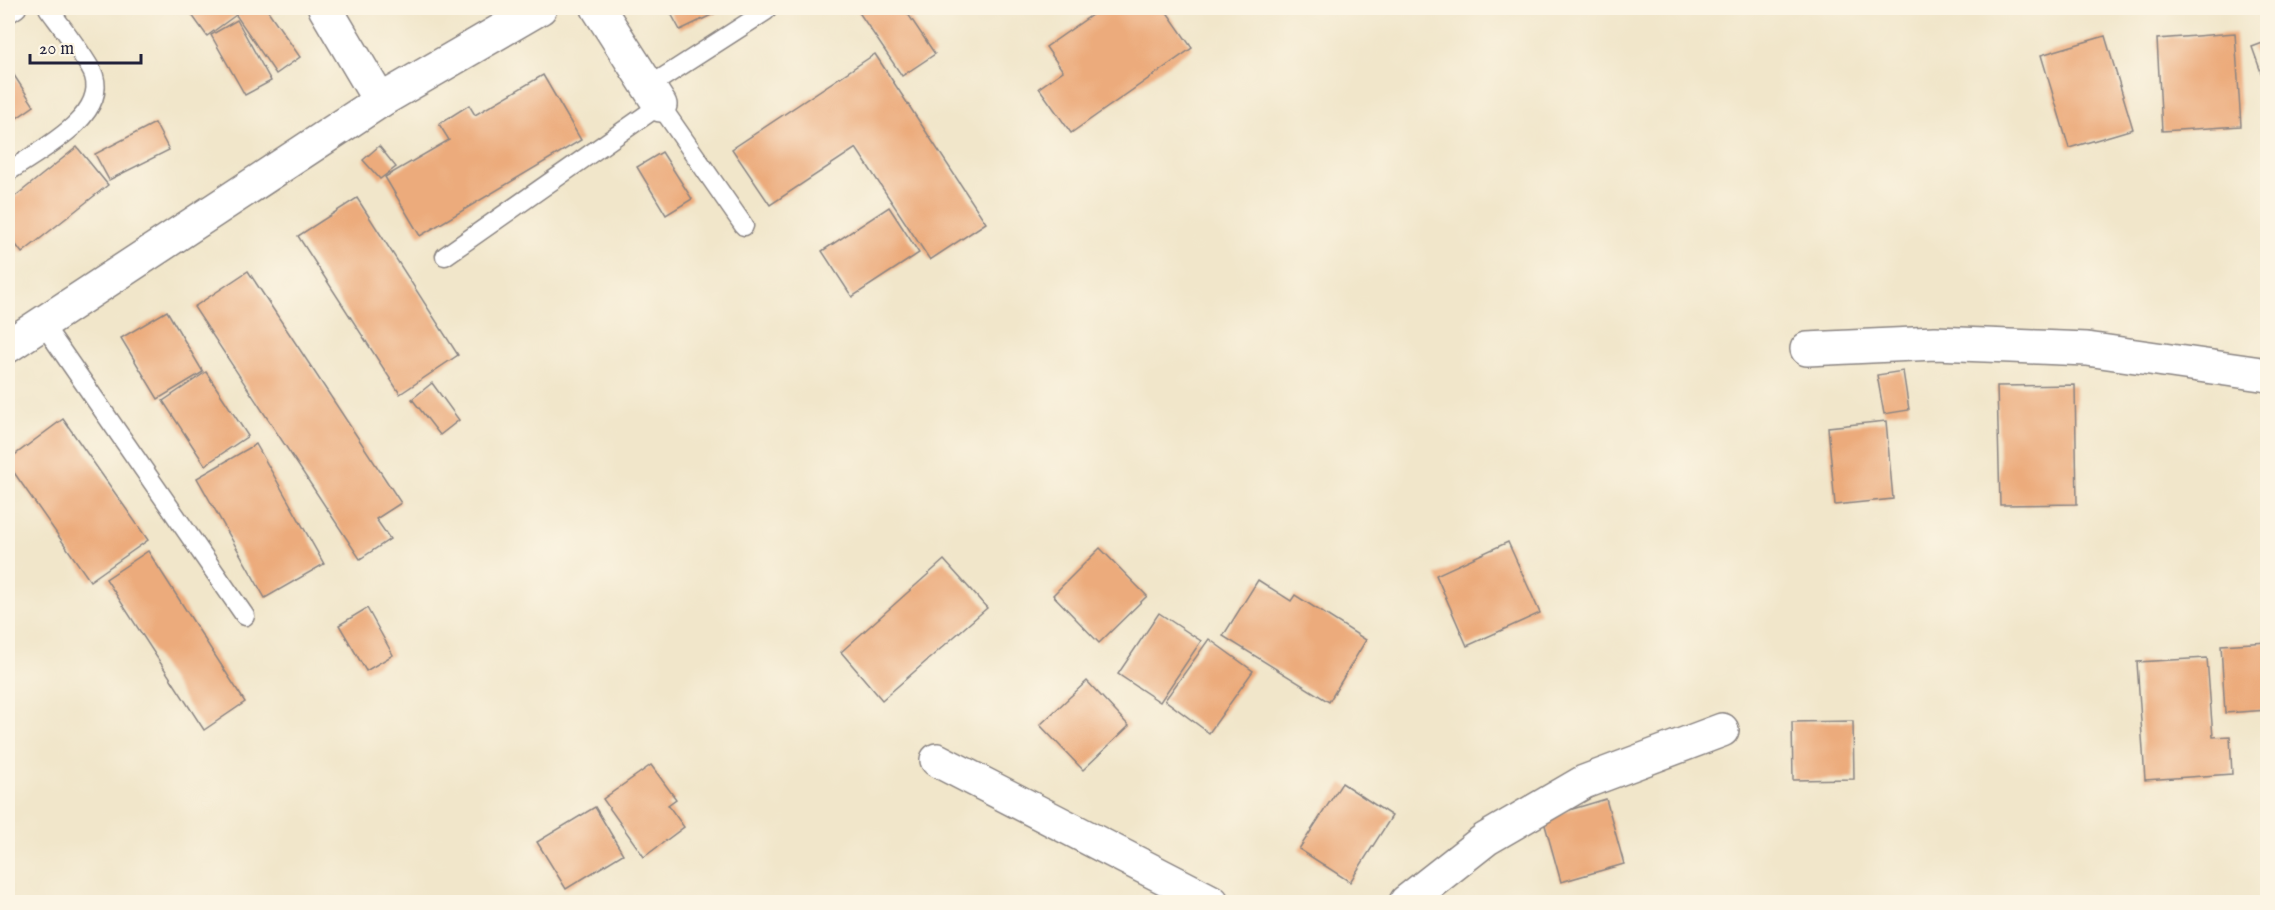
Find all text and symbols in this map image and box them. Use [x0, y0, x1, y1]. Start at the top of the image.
scale bar [30, 27, 141, 65]
text: 20 m [39, 38, 74, 61]

